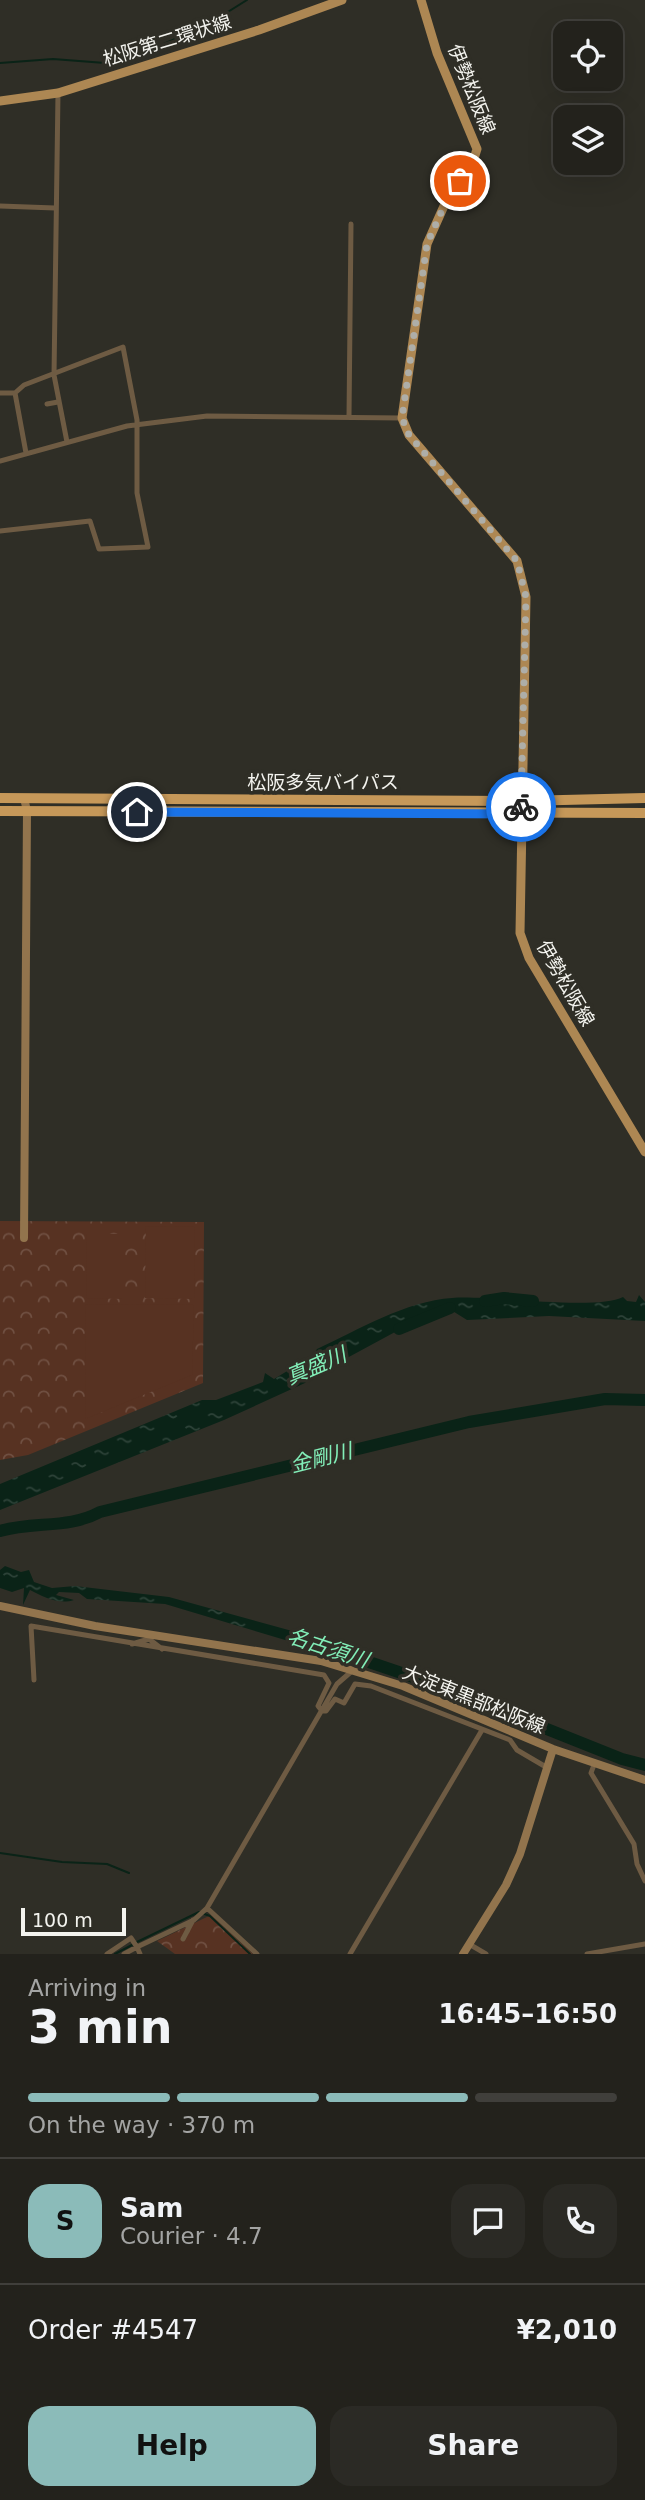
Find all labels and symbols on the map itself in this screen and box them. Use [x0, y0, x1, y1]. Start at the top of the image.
street label: 松阪第二環状線 [100, 10, 234, 70]
street label: 伊勢松阪線 [444, 41, 500, 137]
pin [430, 151, 490, 211]
street label: 松阪多気バイパス [247, 771, 399, 793]
courier [486, 772, 556, 842]
pin [107, 782, 167, 842]
street label: 伊勢松阪線 [533, 936, 599, 1030]
water label: 真盛川 [282, 1342, 352, 1389]
water label: 金剛川 [288, 1438, 356, 1477]
water label: 名古須川 [284, 1624, 374, 1673]
street label: 大淀東黒部松阪線 [399, 1660, 549, 1738]
scale bar [21, 1905, 126, 1937]

